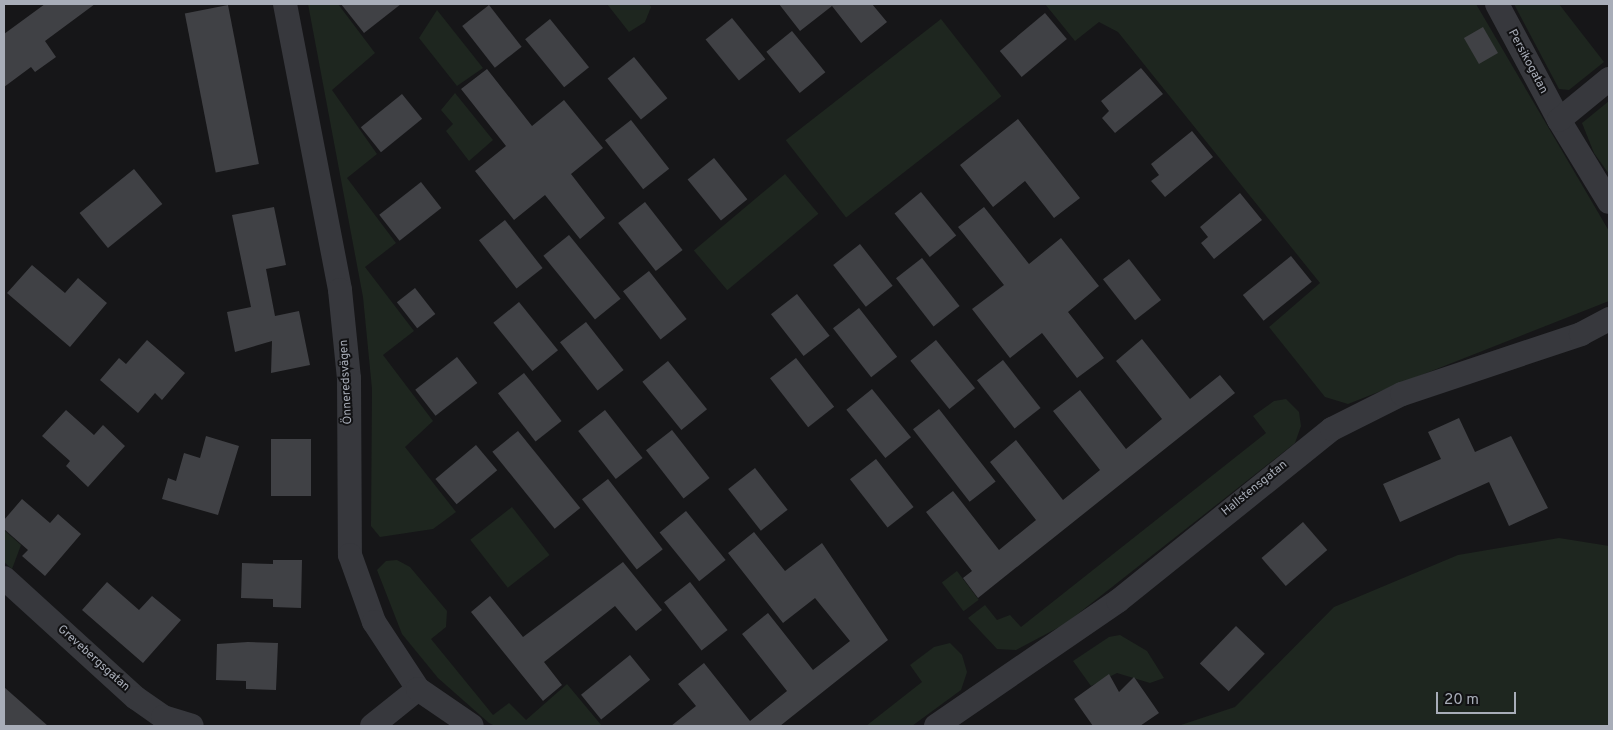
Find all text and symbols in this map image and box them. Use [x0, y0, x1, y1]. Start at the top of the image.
street label: Persikogatan [1504, 27, 1550, 97]
street label: Önneredsvägen [338, 339, 356, 425]
street label: Hallstensgatan [1219, 458, 1291, 520]
street label: Grevebergsgatan [54, 623, 132, 695]
scale bar [1438, 682, 1518, 714]
text: 20 m [1444, 691, 1479, 710]

